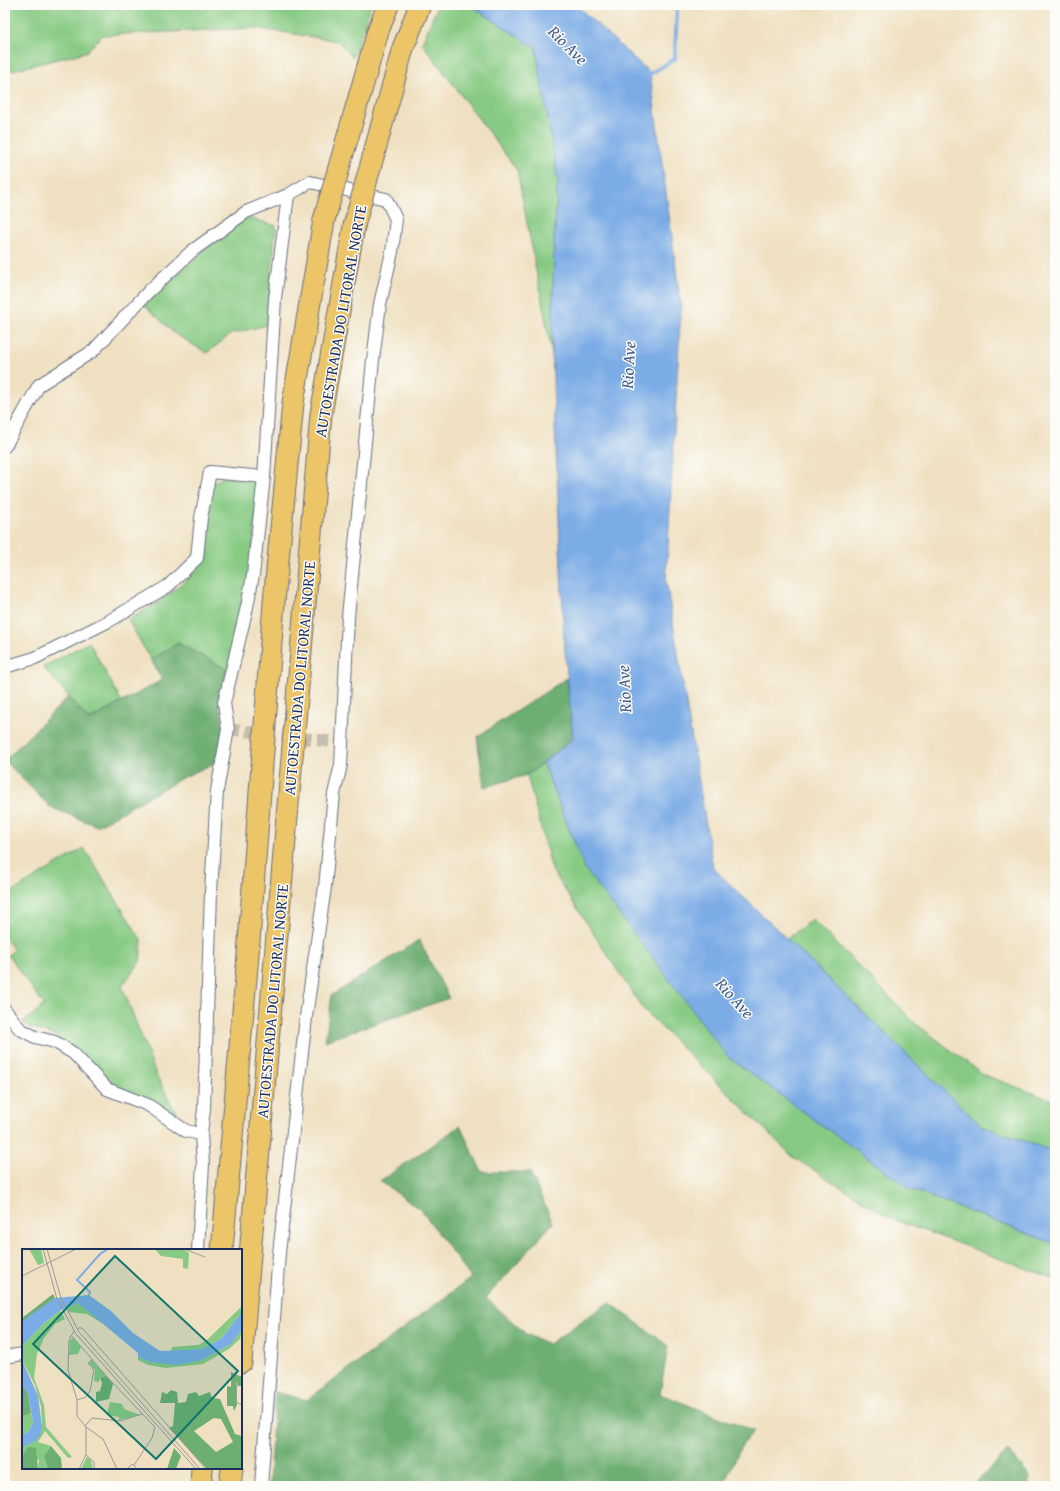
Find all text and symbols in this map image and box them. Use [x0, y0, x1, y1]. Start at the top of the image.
water label: Rio Ave [542, 18, 594, 70]
street label: AUTOESTRADA DO LITORAL NORTE [308, 203, 372, 439]
water label: Rio Ave [614, 340, 641, 390]
street label: AUTOESTRADA DO LITORAL NORTE [277, 560, 321, 796]
water label: Rio Ave [610, 664, 637, 714]
street label: AUTOESTRADA DO LITORAL NORTE [250, 883, 294, 1119]
water label: Rio Ave [710, 971, 761, 1024]
inset map [22, 1249, 242, 1469]

